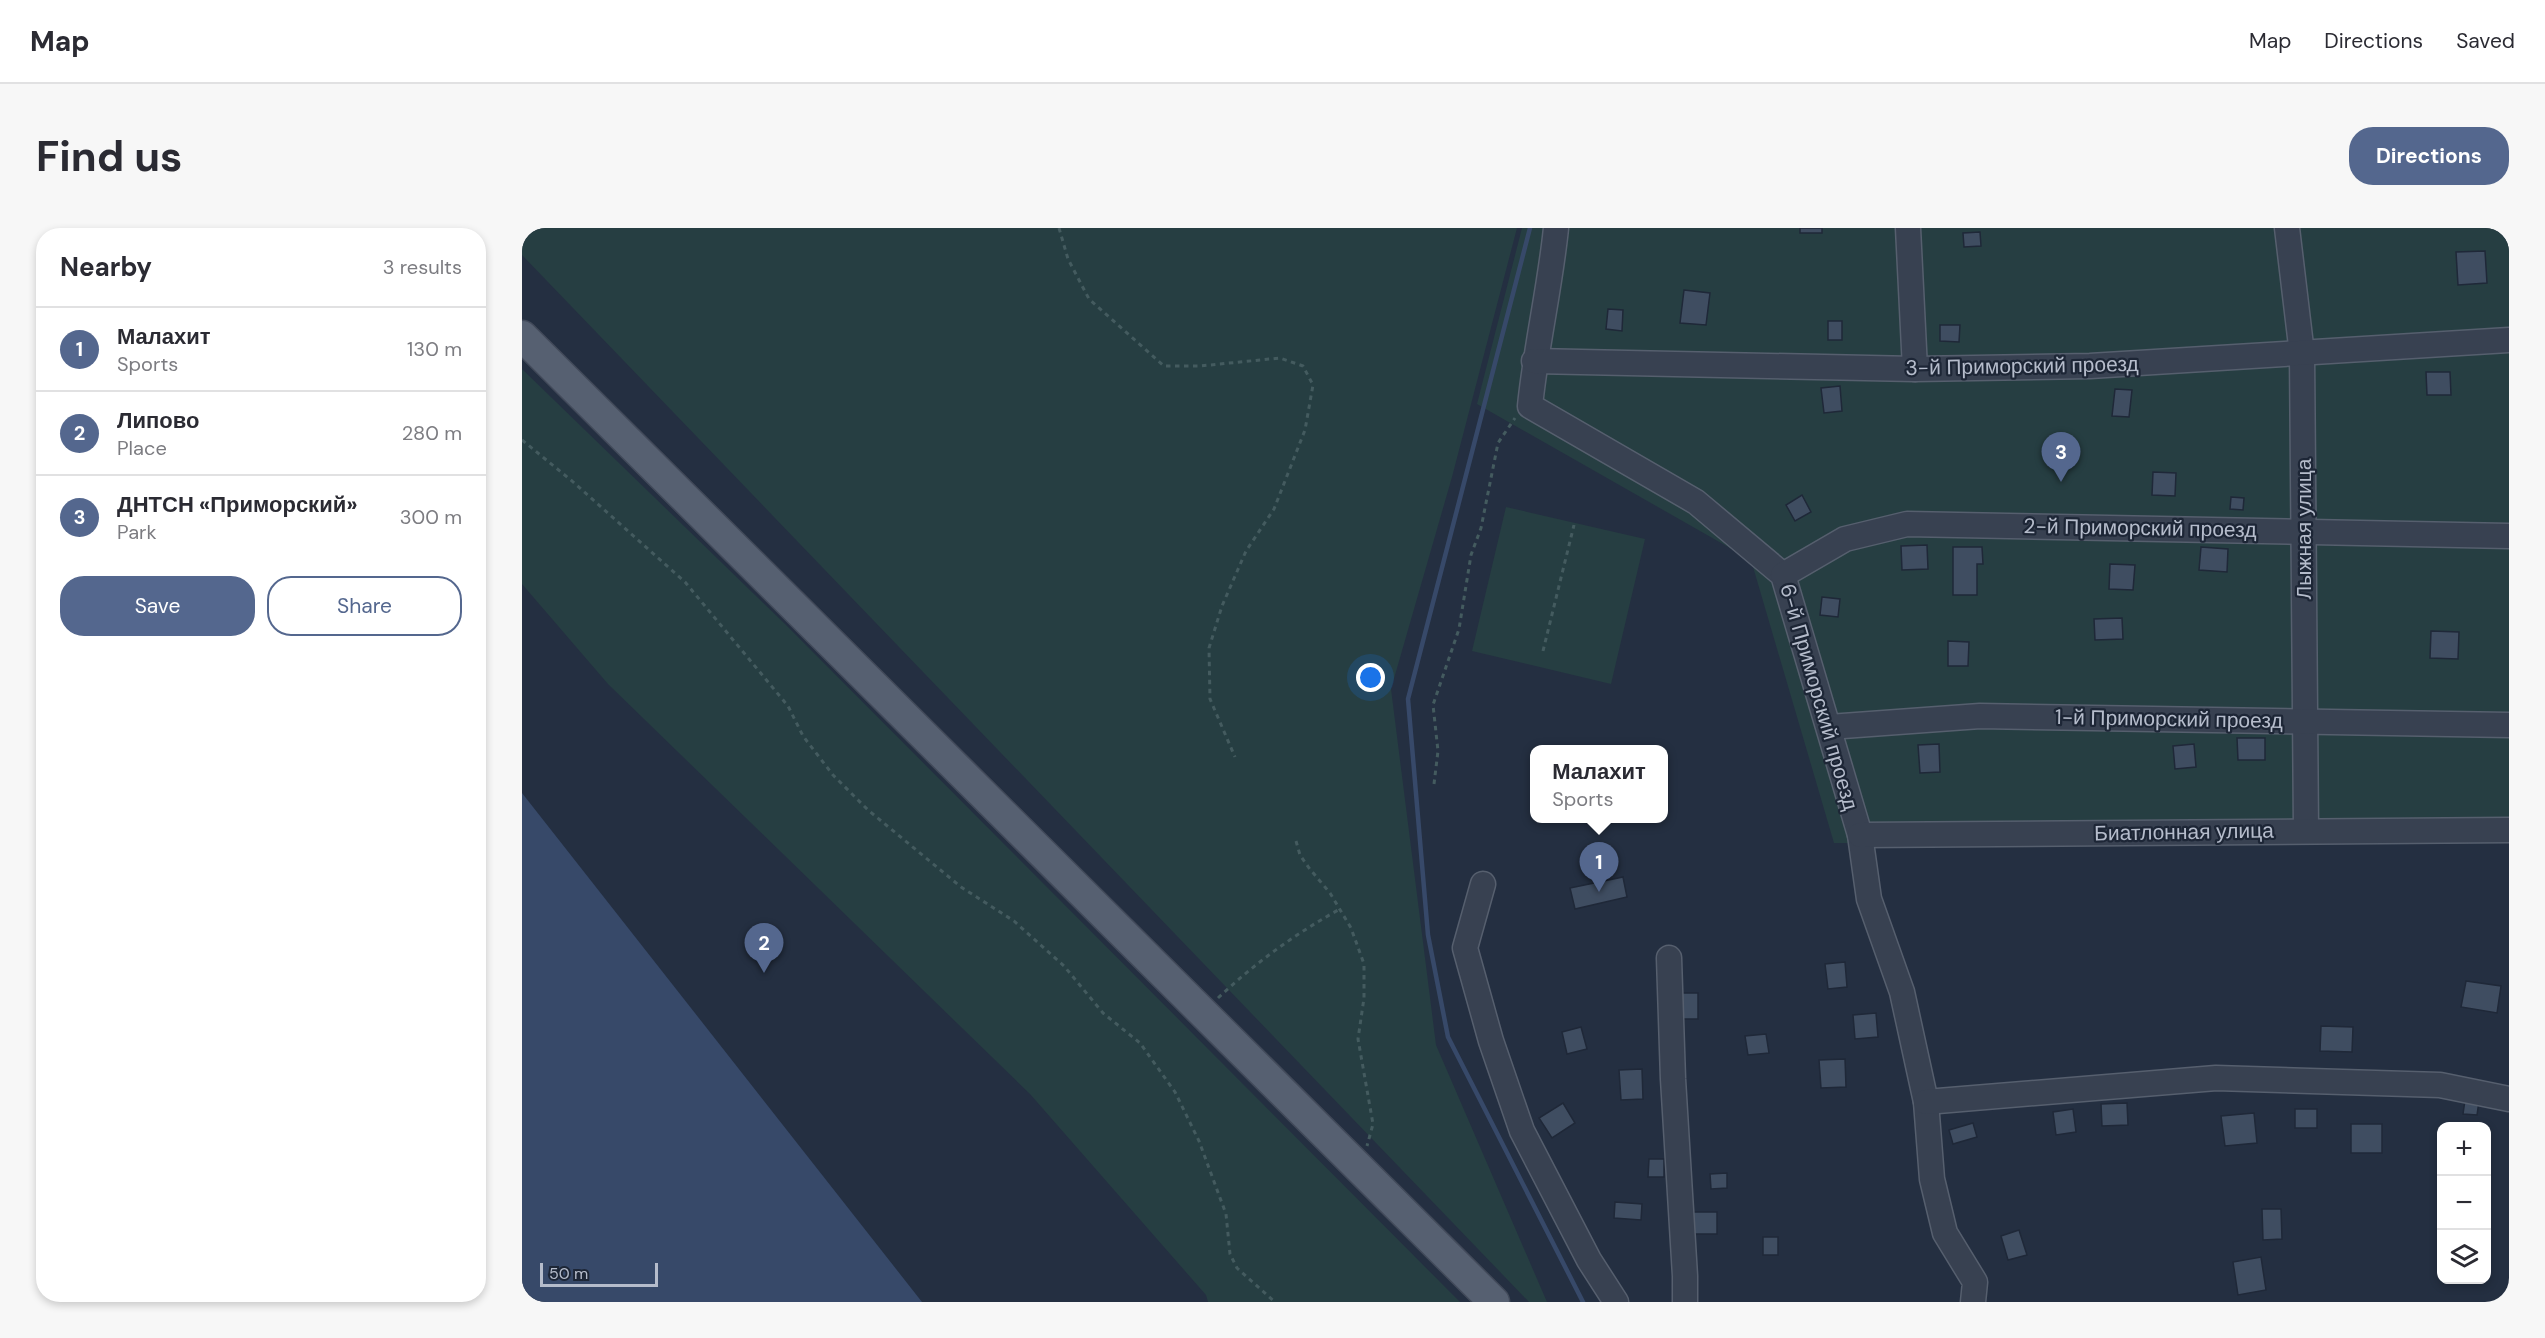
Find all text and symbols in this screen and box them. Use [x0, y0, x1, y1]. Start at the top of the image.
text: Map [30, 23, 90, 60]
text: Map [2249, 27, 2291, 55]
text: Directions [2324, 27, 2423, 55]
text: Saved [2456, 27, 2515, 55]
button: Directions [2349, 127, 2509, 185]
text: Find us [36, 129, 182, 184]
text: Nearby [60, 250, 152, 284]
text: 3 results [383, 254, 462, 280]
text: Малахит [117, 322, 211, 351]
text: 1 [76, 336, 83, 362]
text: 130 m [407, 336, 462, 362]
street label: 3-й Приморский проезд [1905, 350, 2139, 382]
text: Sports [117, 351, 178, 377]
text: Липово [117, 406, 199, 435]
text: 2 [74, 420, 85, 446]
text: 280 m [402, 420, 462, 446]
pin: 3 [2042, 432, 2080, 482]
text: Place [117, 435, 167, 461]
street label: Лыжная улица [2290, 458, 2318, 599]
text: ДНТСН «Приморский» [117, 490, 358, 519]
text: 3 [73, 504, 86, 530]
text: 300 m [400, 504, 462, 530]
street label: 2-й Приморский проезд [2023, 512, 2257, 544]
text: Park [117, 519, 157, 545]
button: Save [60, 576, 255, 636]
button: Share [267, 576, 462, 636]
street label: 6-й Приморский проезд [1773, 581, 1865, 813]
your location [1356, 663, 1385, 692]
street label: 1-й Приморский проезд [2055, 703, 2283, 735]
popup [1530, 745, 1668, 823]
text: Малахит [1552, 757, 1646, 786]
text: Sports [1552, 786, 1613, 812]
street label: Биатлонная улица [2094, 816, 2274, 848]
pin: 1 [1580, 842, 1618, 892]
pin: 2 [744, 924, 784, 973]
map controls [2437, 1122, 2491, 1284]
button: + [2437, 1122, 2491, 1176]
button: − [2437, 1176, 2491, 1230]
button: layers [2437, 1230, 2491, 1284]
scale bar [540, 1260, 658, 1288]
text: 50 m [549, 1263, 588, 1284]

